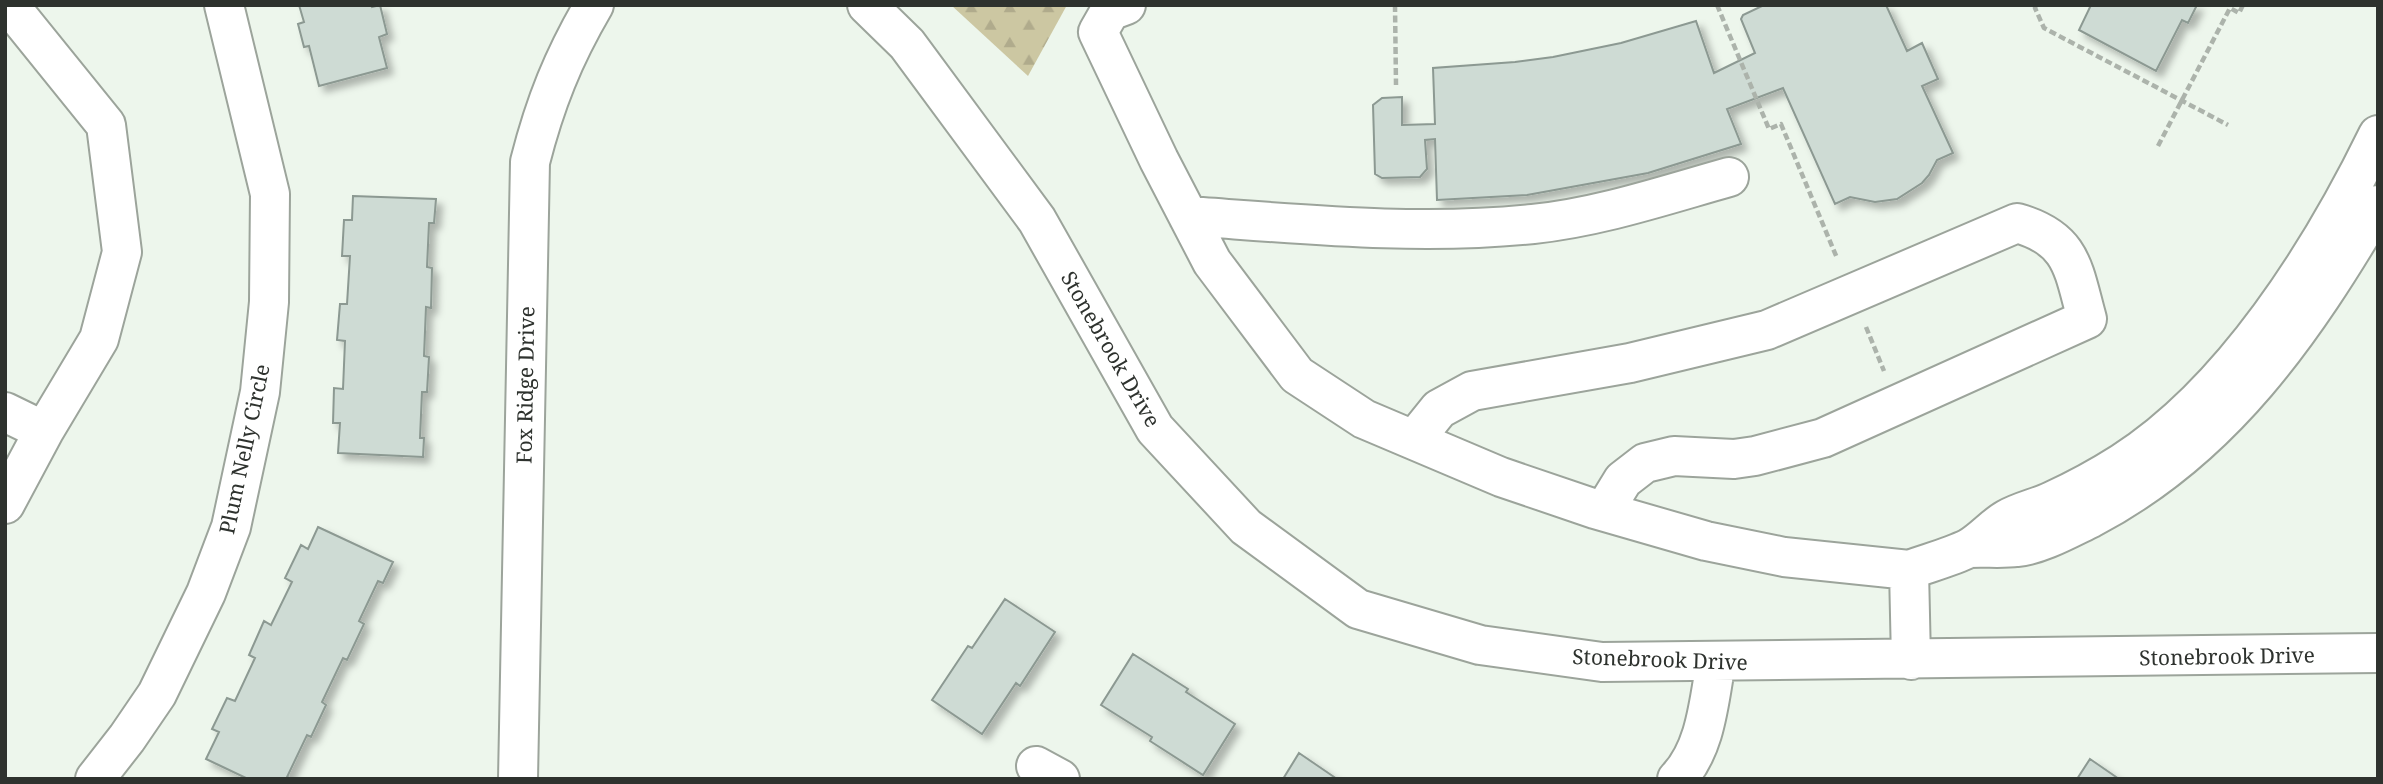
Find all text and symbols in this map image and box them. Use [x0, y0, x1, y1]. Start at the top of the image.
street label: Stonebrook Drive [1055, 266, 1167, 432]
street label: Fox Ridge Drive [510, 306, 540, 464]
street label: Plum Nelly Circle [212, 361, 276, 537]
street label: Stonebrook Drive [2139, 640, 2315, 672]
street label: Stonebrook Drive [1572, 642, 1748, 676]

